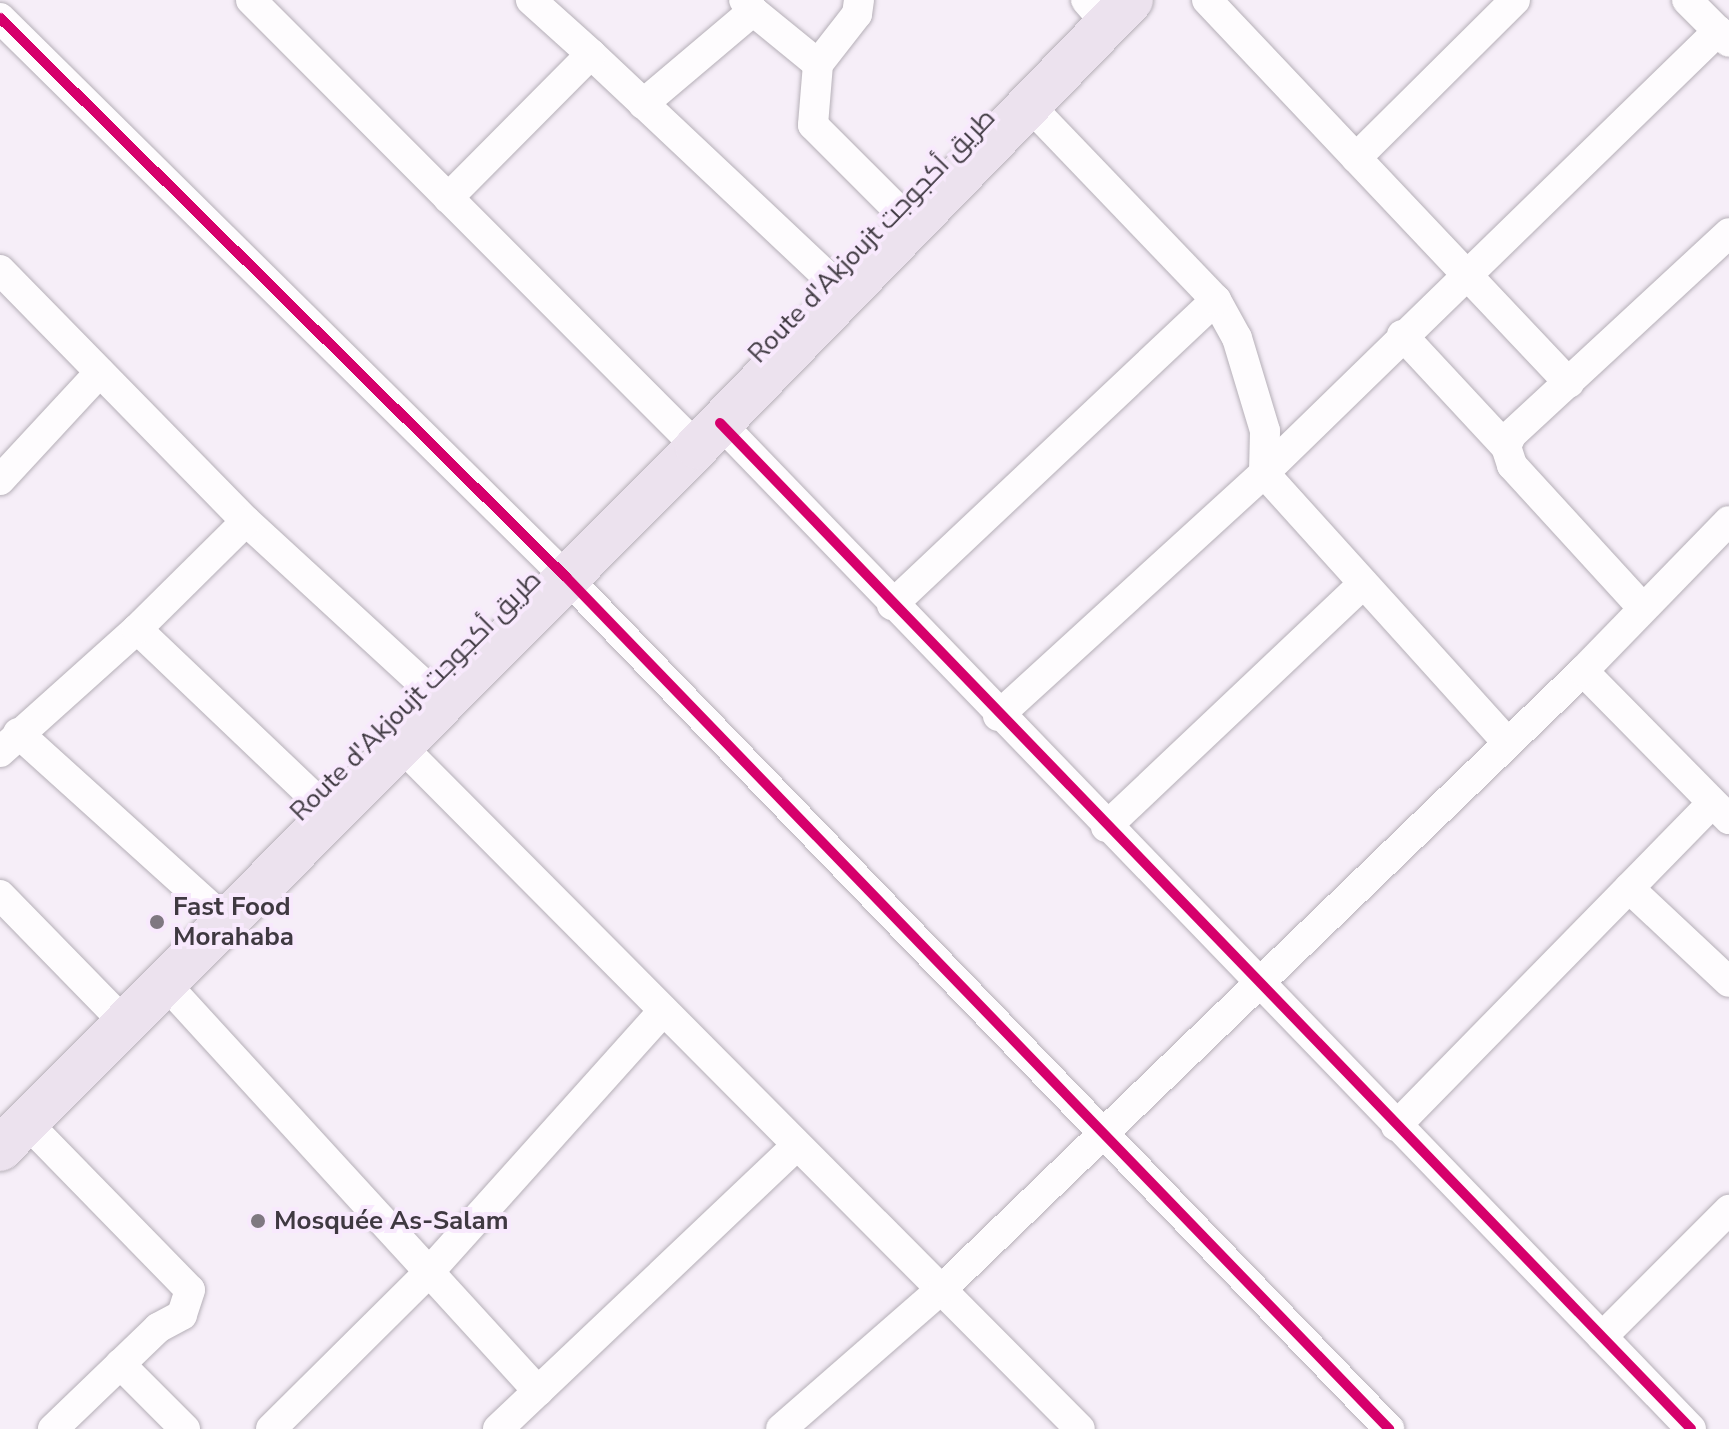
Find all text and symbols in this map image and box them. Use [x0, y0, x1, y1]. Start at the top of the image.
street label: Route d'Akjoujt طريق أكجوجت [742, 102, 1002, 370]
street label: Route d'Akjoujt طريق أكجوجت [284, 564, 548, 828]
place label: Fast Food Morahaba [173, 891, 294, 952]
marker: Fast Food Morahaba [148, 913, 166, 931]
place label: Mosquée As-Salam [274, 1205, 509, 1237]
marker: Mosquée As-Salam [249, 1212, 267, 1230]

